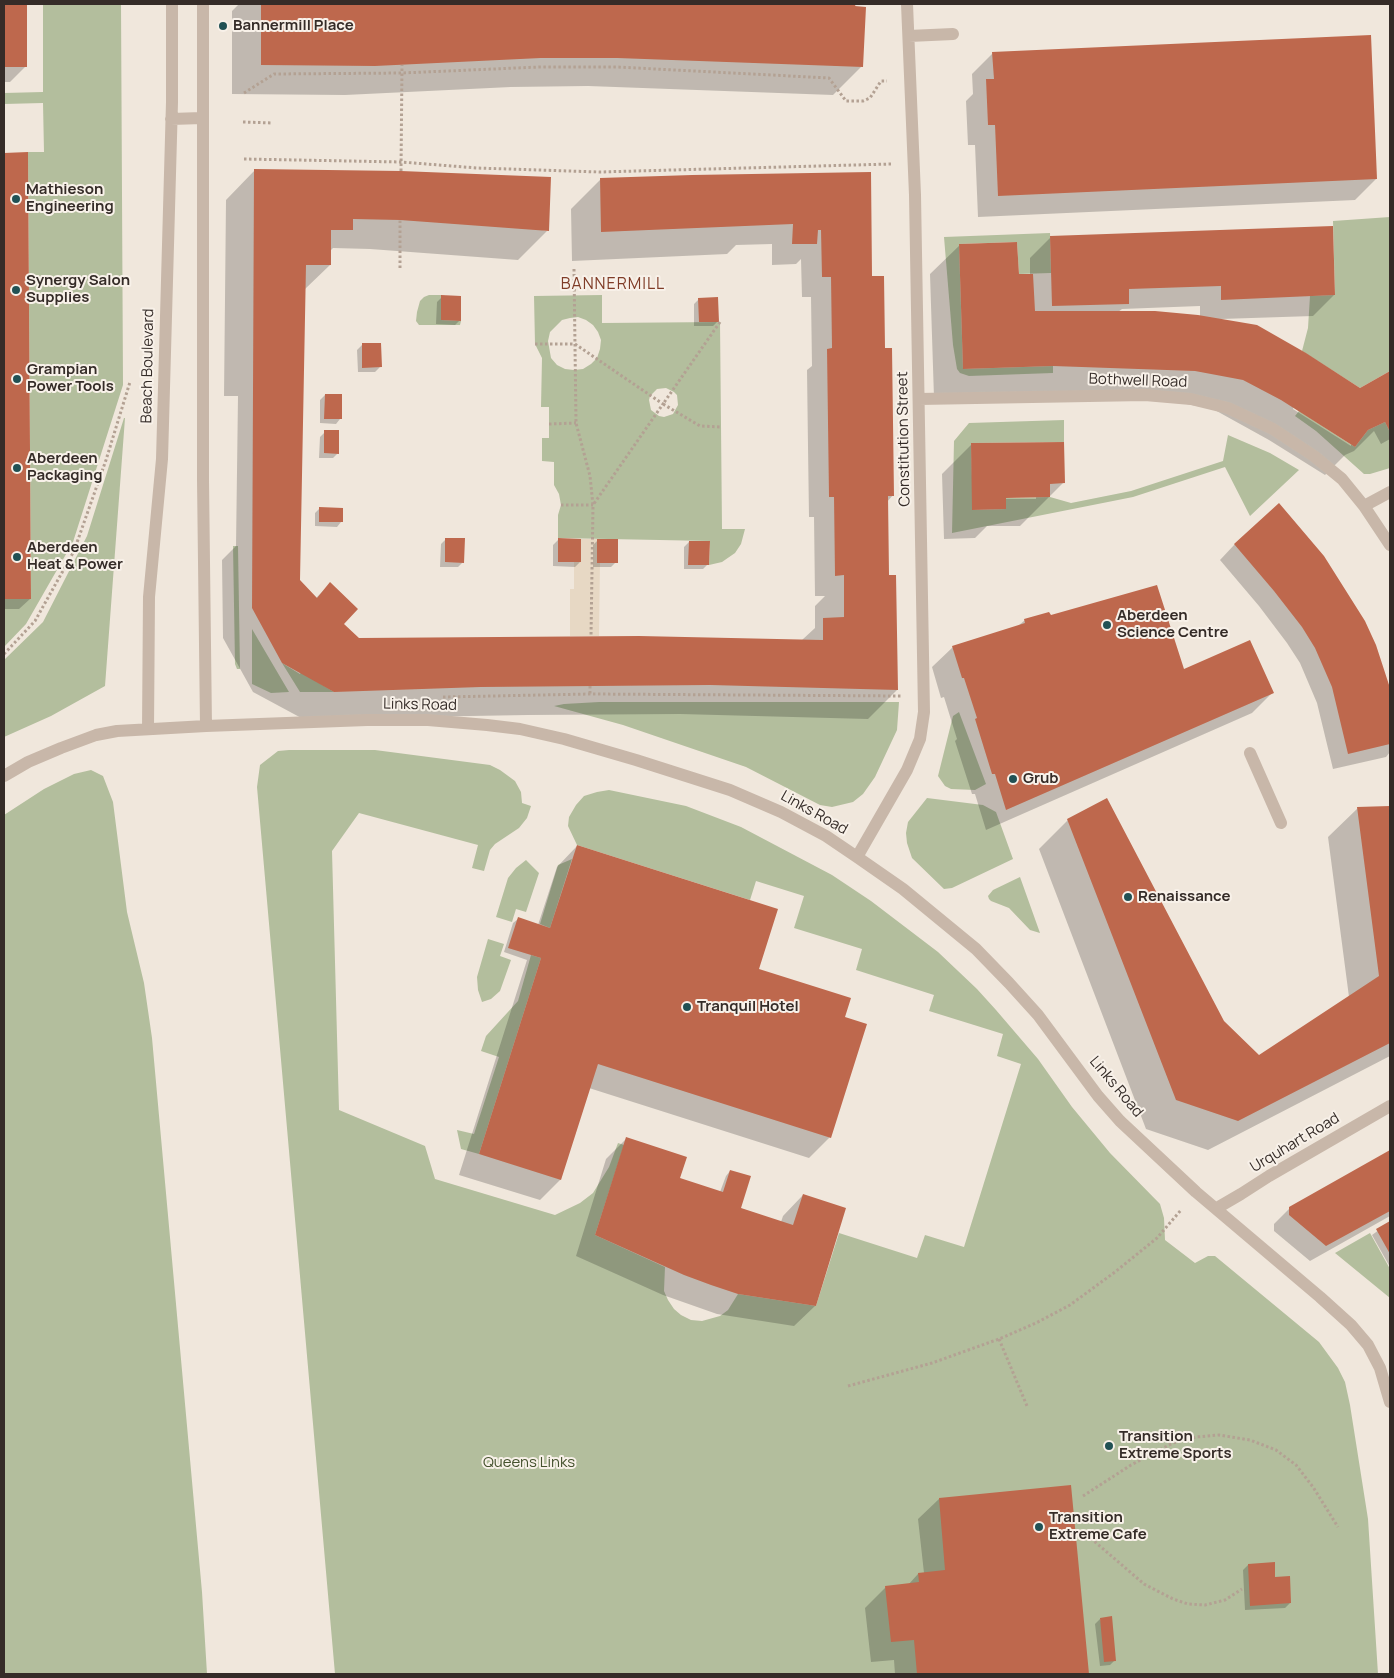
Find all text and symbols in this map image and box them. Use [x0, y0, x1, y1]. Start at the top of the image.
place label: Bannermill Place [233, 17, 354, 35]
marker: Bannermill Place [217, 20, 229, 32]
place label: Mathieson Engineering [26, 181, 114, 216]
marker: Mathieson Engineering [10, 193, 22, 205]
place label: Synergy Salon Supplies [26, 272, 130, 307]
district label: BANNERMILL [559, 275, 667, 295]
marker: Synergy Salon Supplies [10, 284, 22, 296]
street label: Beach Boulevard [138, 308, 158, 424]
place label: Grampian Power Tools [27, 361, 114, 396]
street label: Bothwell Road [1088, 370, 1188, 392]
street label: Constitution Street [894, 371, 914, 507]
marker: Grampian Power Tools [11, 373, 23, 385]
place label: Aberdeen Packaging [27, 450, 102, 485]
marker: Aberdeen Packaging [11, 462, 23, 474]
place label: Aberdeen Heat & Power [27, 539, 123, 574]
marker: Aberdeen Heat & Power [11, 551, 23, 563]
place label: Aberdeen Science Centre [1117, 607, 1229, 642]
marker: Aberdeen Science Centre [1101, 619, 1113, 631]
street label: Links Road [383, 695, 457, 715]
place label: Grub [1023, 770, 1059, 788]
marker: Grub [1007, 773, 1019, 785]
street label: Links Road [777, 787, 851, 839]
place label: Renaissance [1138, 888, 1231, 906]
marker: Renaissance [1122, 891, 1134, 903]
place label: Tranquil Hotel [697, 998, 799, 1016]
marker: Tranquil Hotel [681, 1001, 693, 1013]
street label: Links Road [1085, 1053, 1147, 1121]
street label: Urquhart Road [1247, 1109, 1343, 1177]
place label: Transition Extreme Sports [1119, 1428, 1232, 1463]
marker: Transition Extreme Sports [1103, 1440, 1115, 1452]
park label: Queens Links [483, 1454, 575, 1472]
place label: Transition Extreme Cafe [1049, 1509, 1147, 1544]
marker: Transition Extreme Cafe [1033, 1521, 1045, 1533]

